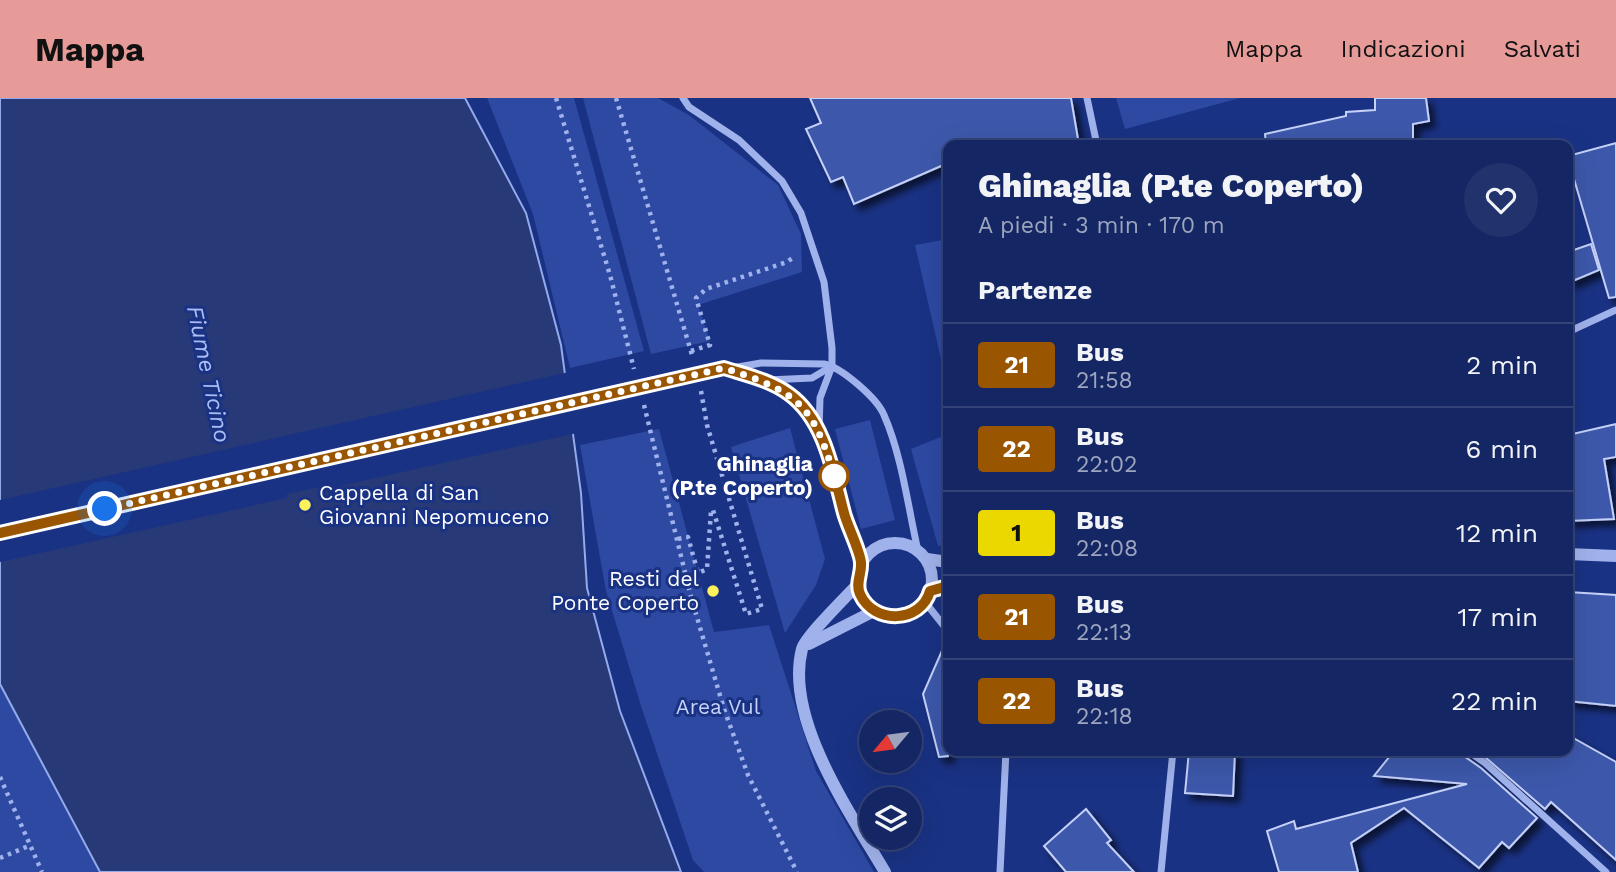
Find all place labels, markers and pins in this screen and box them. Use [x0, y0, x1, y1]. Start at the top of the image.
place label: Ghinaglia (P.te Coperto) [671, 451, 814, 500]
marker: Ghinaglia (P.te Coperto) [819, 461, 849, 491]
place label: Cappella di San Giovanni Nepomuceno [319, 480, 549, 529]
marker: Cappella di San Giovanni Nepomuceno [297, 497, 313, 513]
place label: Resti del Ponte Coperto [551, 566, 700, 615]
marker: Resti del Ponte Coperto [705, 583, 721, 599]

